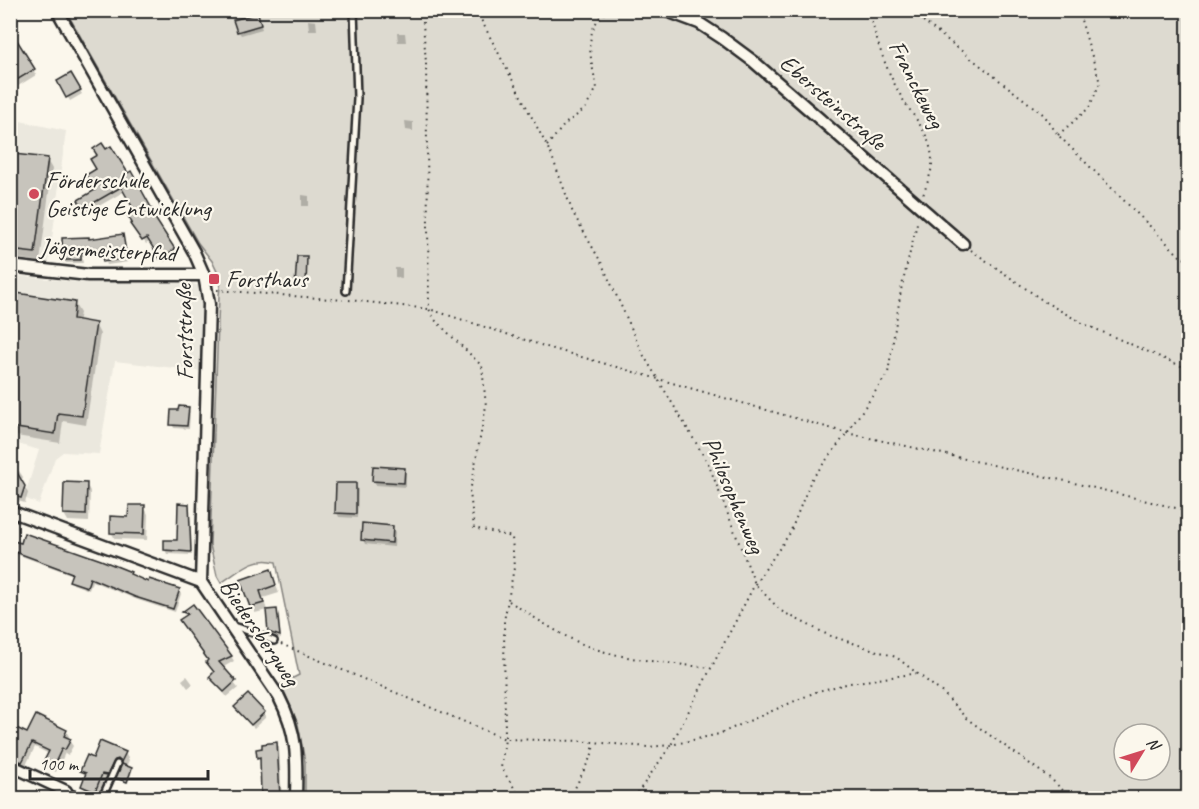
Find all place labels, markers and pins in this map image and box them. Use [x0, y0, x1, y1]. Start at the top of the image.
place label: Förderschule Geistige Entwicklung [46, 165, 213, 223]
marker: Förderschule Geistige Entwicklung [27, 187, 41, 201]
place label: Forsthaus [226, 264, 309, 294]
marker: Forsthaus [207, 272, 221, 286]

